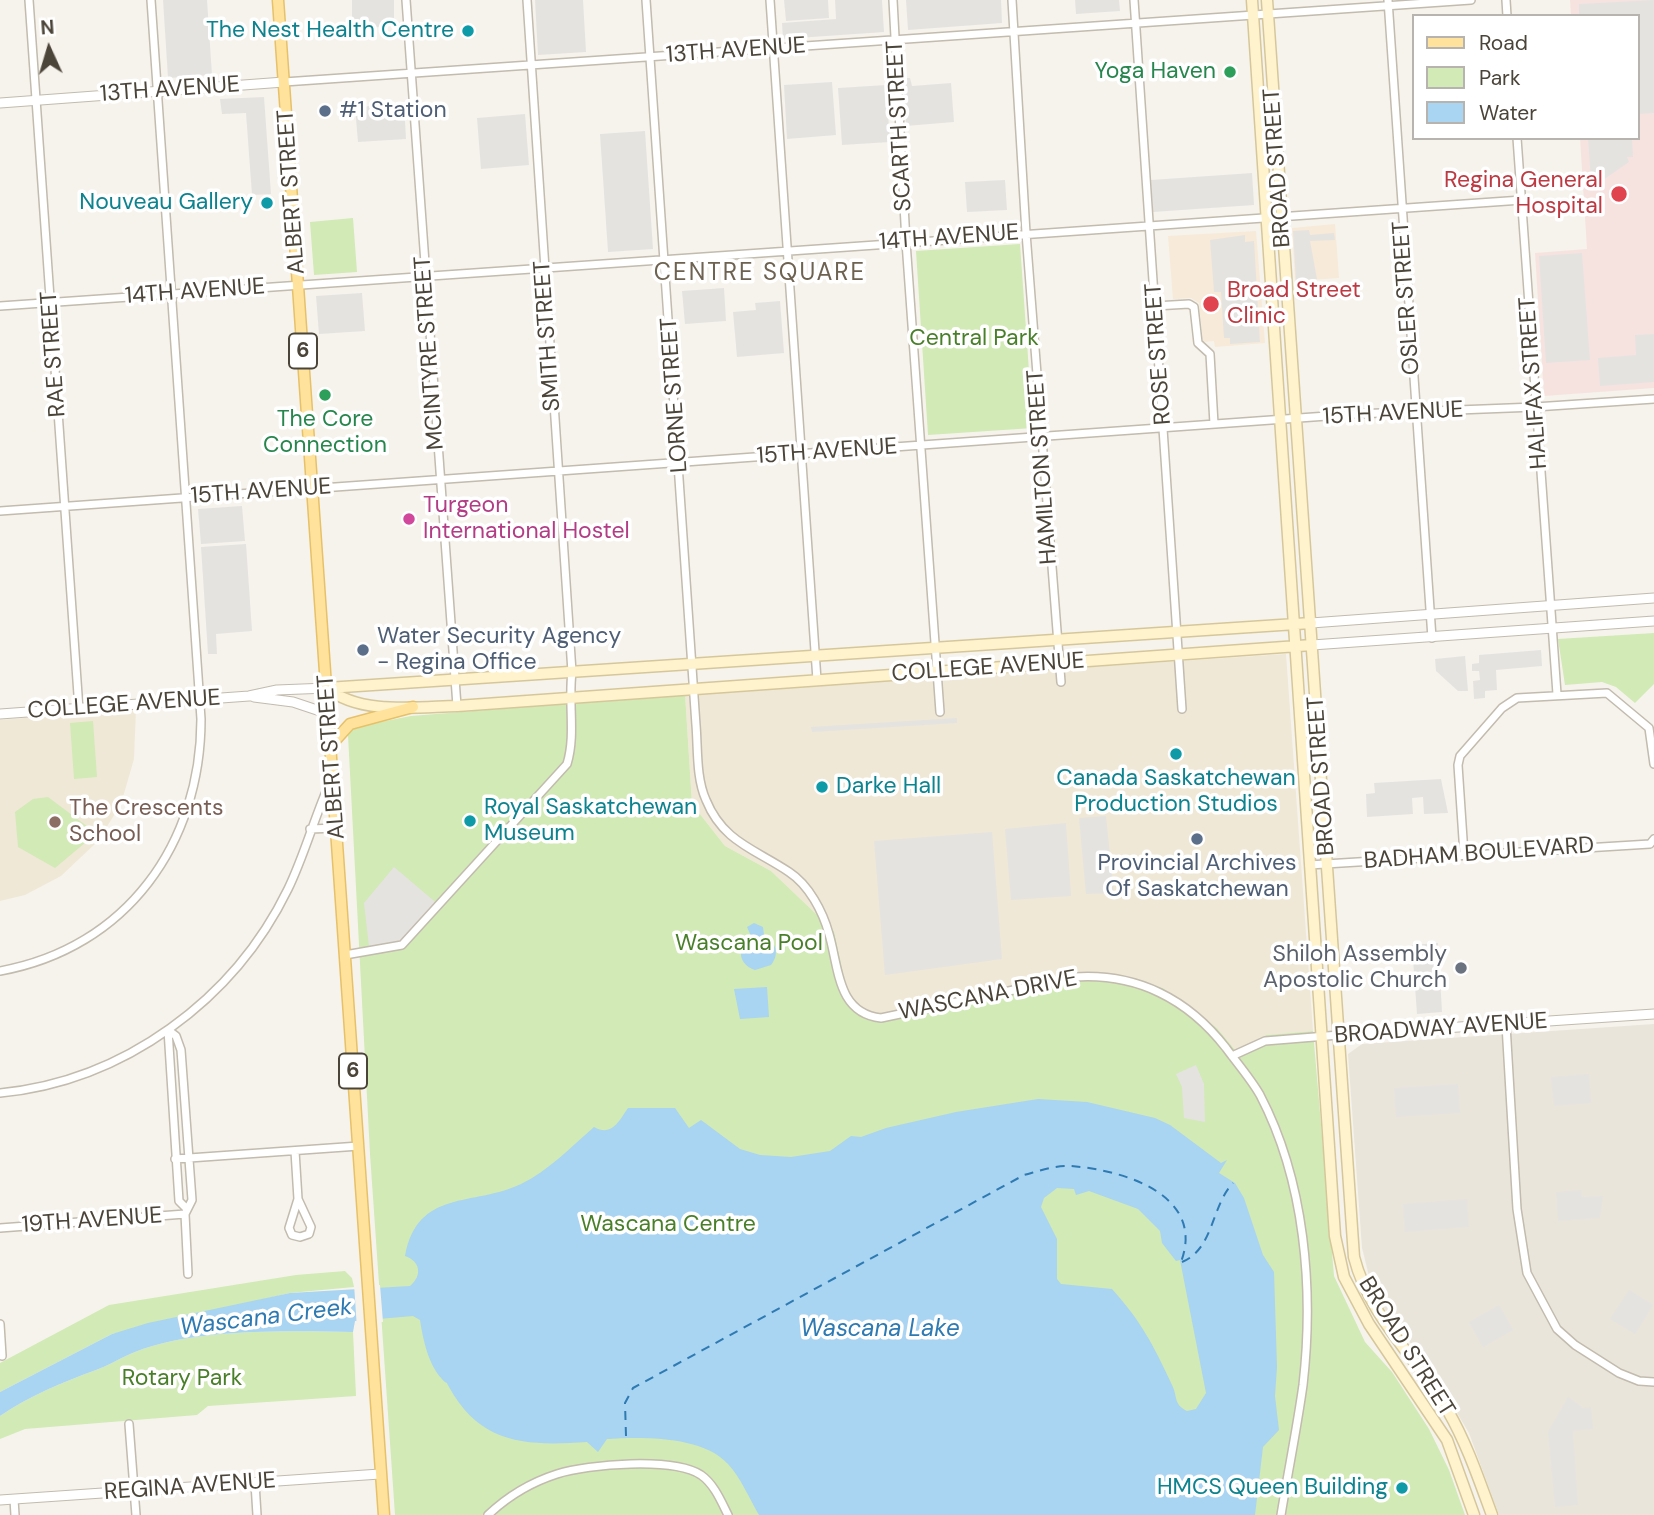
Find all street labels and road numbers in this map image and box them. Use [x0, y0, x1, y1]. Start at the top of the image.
street label: 13TH AVENUE [665, 32, 807, 70]
street label: SCARTH STREET [882, 40, 918, 212]
street label: 13TH AVENUE [99, 71, 241, 109]
street label: BROAD STREET [1259, 87, 1297, 249]
street label: ALBERT STREET [272, 109, 312, 275]
street label: 14TH AVENUE [878, 219, 1020, 257]
street label: OSLER STREET [1388, 220, 1426, 376]
street label: MCINTYRE STREET [409, 255, 451, 451]
street label: SMITH STREET [529, 260, 567, 412]
street label: 14TH AVENUE [124, 273, 266, 311]
street label: ROSE STREET [1140, 282, 1178, 426]
street label: RAE STREET [36, 290, 72, 418]
street label: HALIFAX STREET [1514, 296, 1554, 470]
street label: LORNE STREET [656, 316, 694, 474]
road number: 6 [289, 334, 317, 368]
street label: HAMILTON STREET [1022, 369, 1064, 565]
street label: 15TH AVENUE [1322, 397, 1464, 431]
street label: 15TH AVENUE [756, 433, 898, 471]
street label: 15TH AVENUE [190, 473, 332, 511]
street label: COLLEGE AVENUE [891, 647, 1085, 689]
street label: ALBERT STREET [312, 674, 352, 840]
street label: COLLEGE AVENUE [27, 684, 221, 726]
street label: BROAD STREET [1303, 695, 1341, 857]
street label: BADHAM BOULEVARD [1363, 832, 1595, 876]
street label: WASCANA DRIVE [896, 965, 1080, 1027]
street label: BROADWAY AVENUE [1333, 1008, 1549, 1050]
road number: 6 [339, 1054, 367, 1088]
street label: 19TH AVENUE [21, 1202, 163, 1240]
street label: BROAD STREET [1352, 1272, 1460, 1422]
street label: REGINA AVENUE [103, 1467, 277, 1507]

